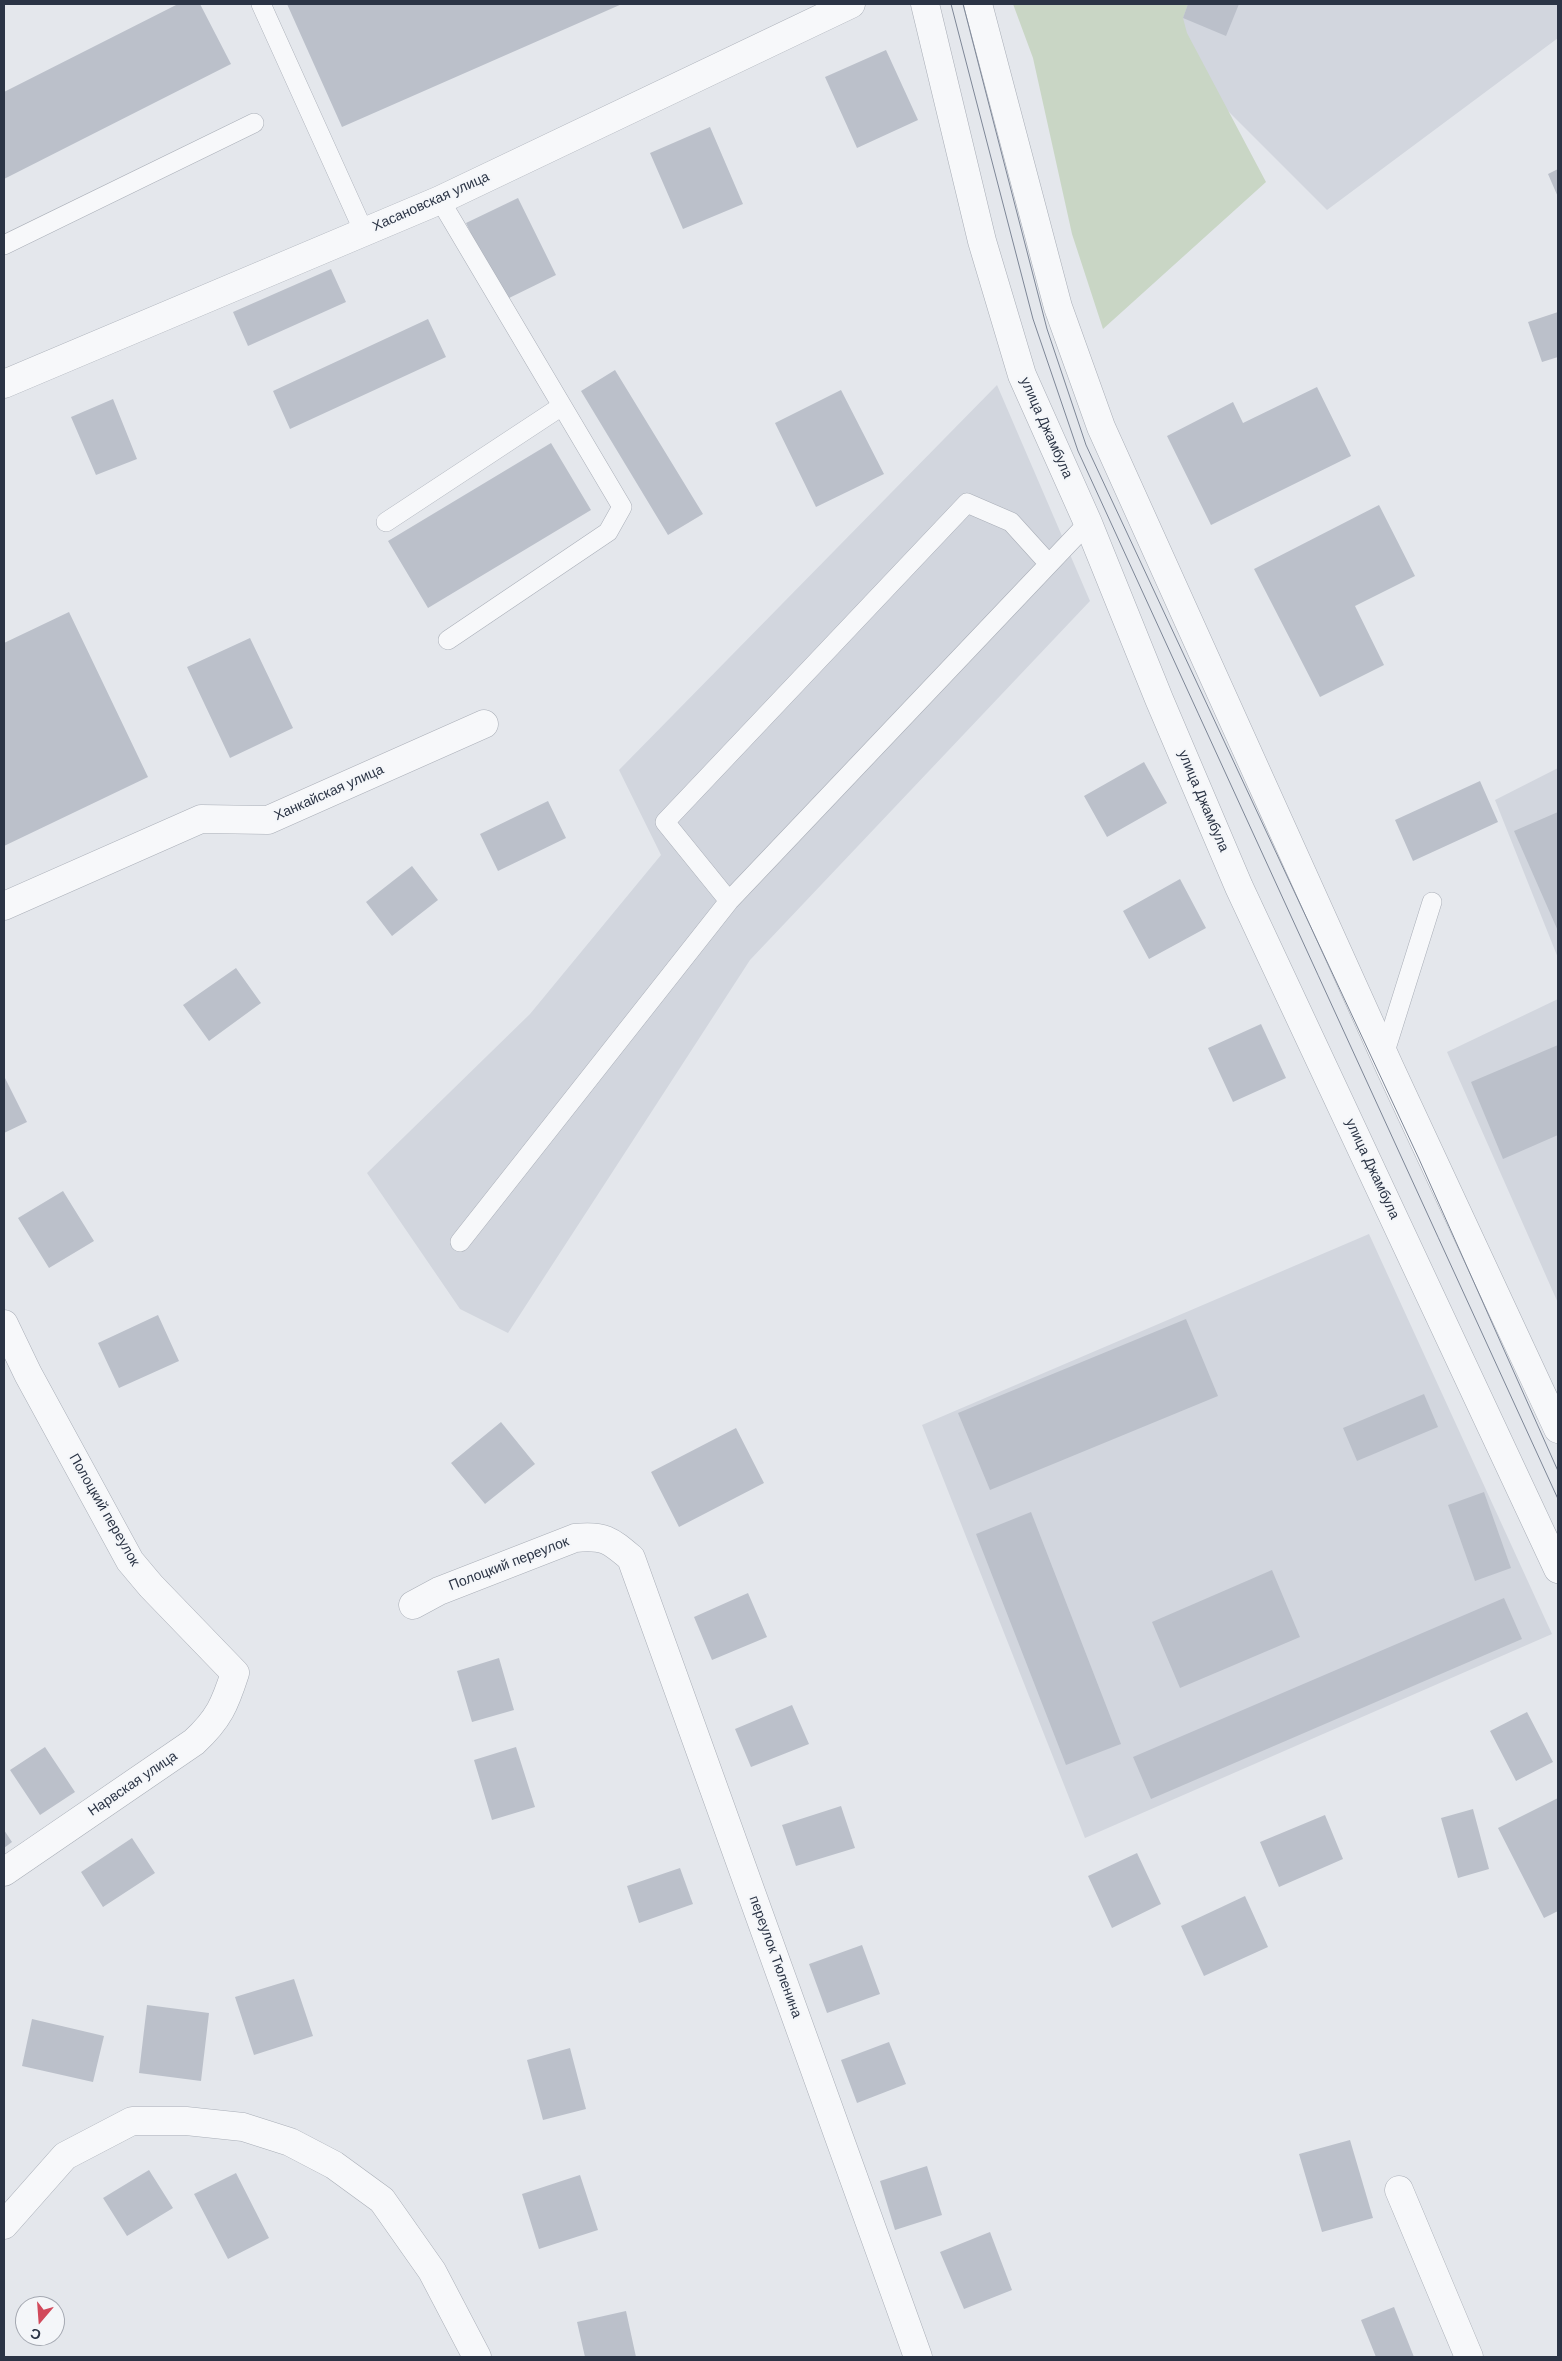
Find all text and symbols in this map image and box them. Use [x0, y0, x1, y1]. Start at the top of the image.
street label: Хасановская улица [370, 169, 492, 235]
street label: улица Джамбула [1016, 375, 1076, 481]
street label: улица Джамбула [1174, 748, 1232, 854]
street label: Ханкайская улица [272, 761, 386, 825]
street label: улица Джамбула [1341, 1116, 1403, 1222]
street label: Полоцкий переулок [65, 1451, 143, 1569]
street label: Полоцкий переулок [447, 1533, 571, 1595]
street label: Нарвская улица [85, 1748, 181, 1820]
street label: переулок Тюленина [745, 1894, 805, 2020]
north arrow [15, 2296, 65, 2346]
text: С [28, 2325, 43, 2343]

